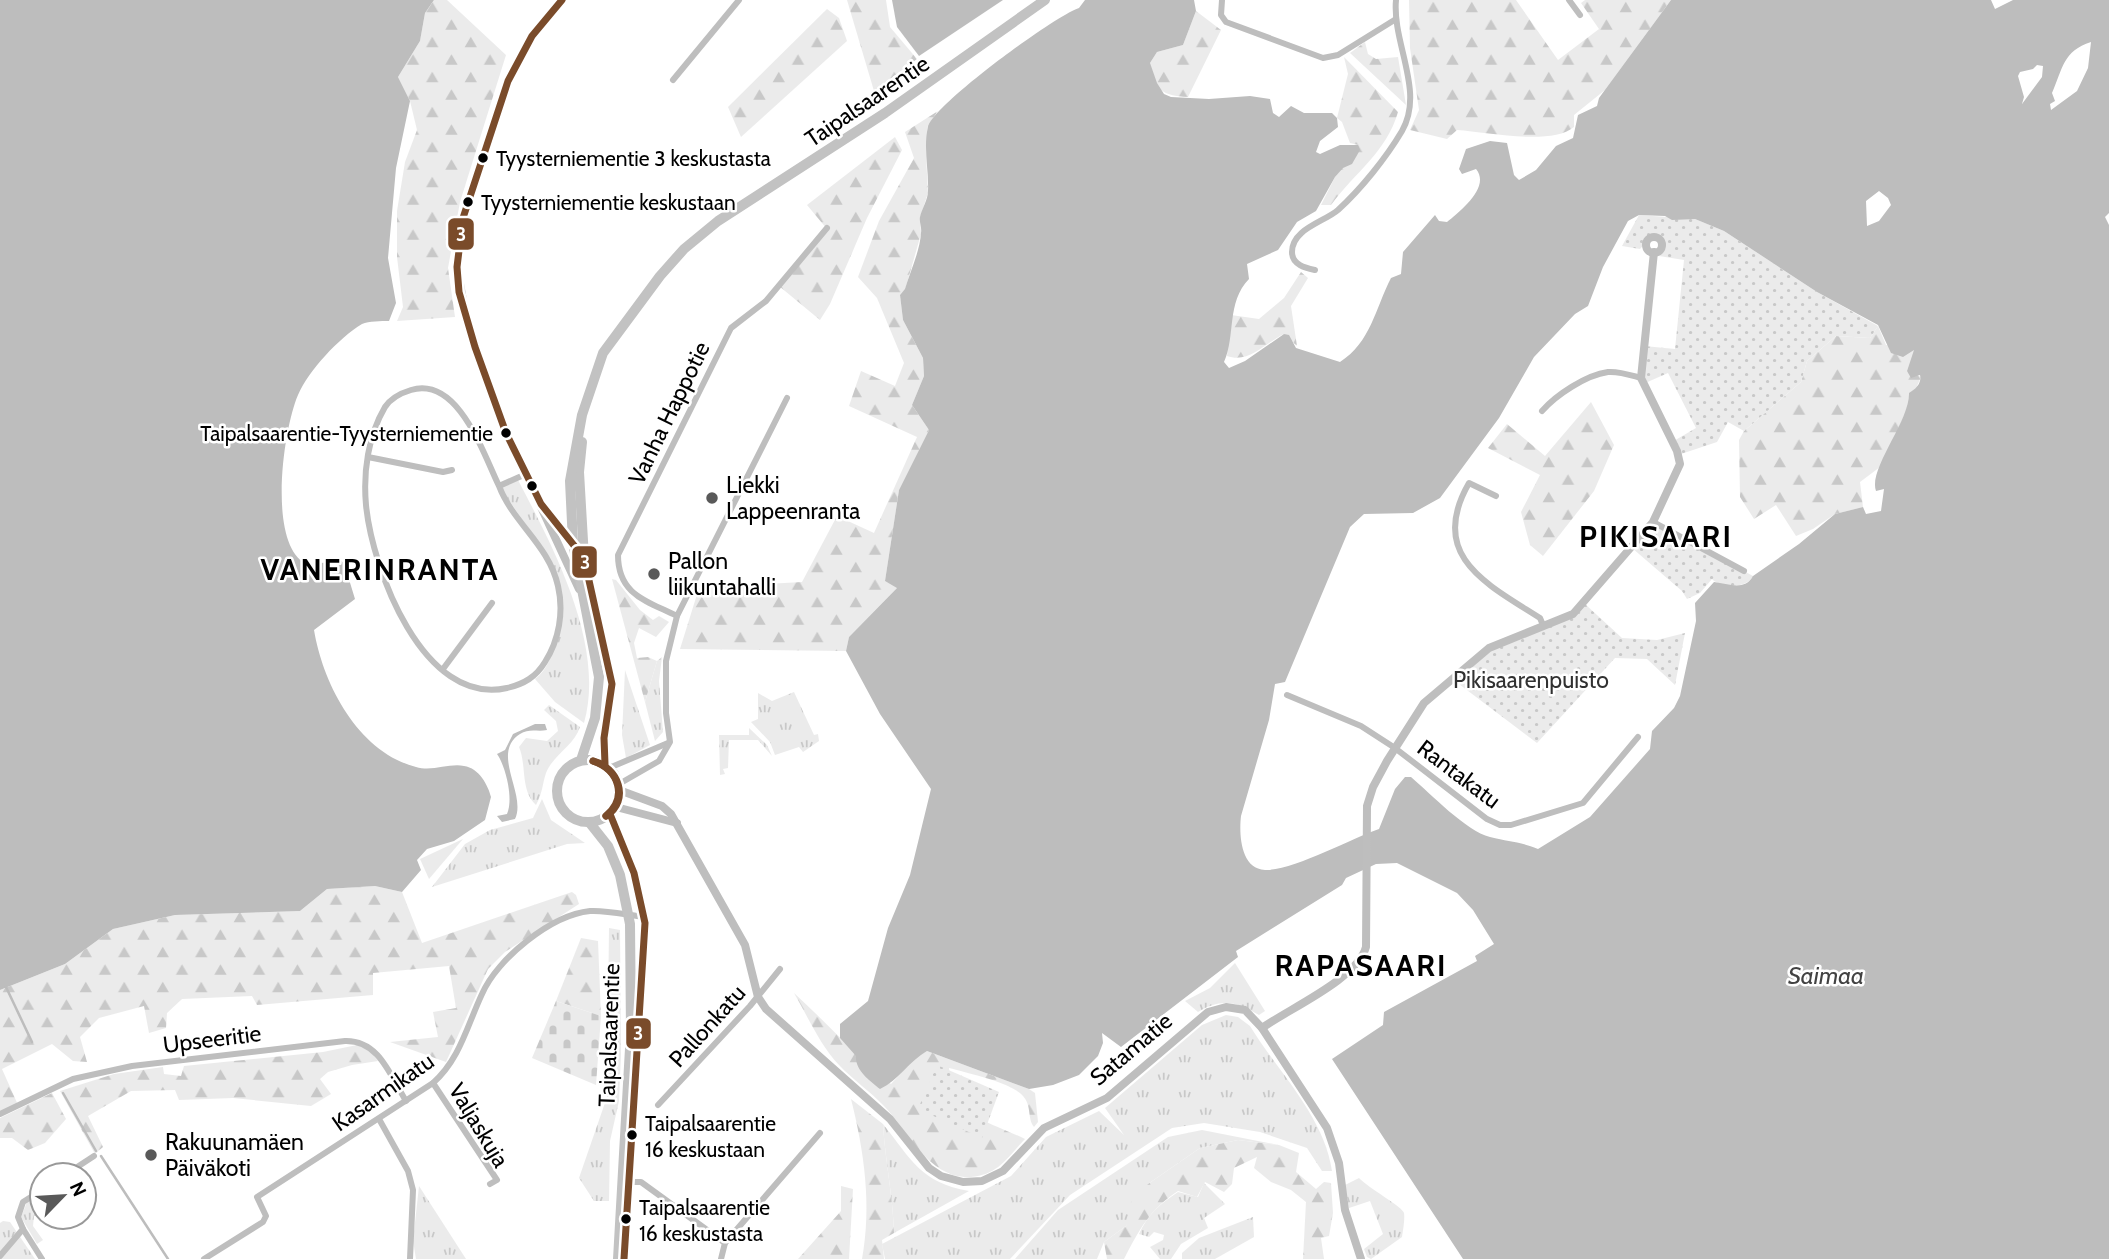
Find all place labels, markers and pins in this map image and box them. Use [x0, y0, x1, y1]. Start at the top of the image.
place label: Tyysterniementie 3 keskustasta [496, 146, 771, 171]
marker: Tyysterniementie 3 keskustasta [476, 151, 490, 165]
place label: Tyysterniementie keskustaan [481, 190, 736, 215]
marker: Tyysterniementie keskustaan [461, 195, 475, 209]
place label: Taipalsaarentie-Tyysterniementie [200, 421, 493, 446]
marker: Taipalsaarentie-Tyysterniementie [499, 426, 513, 440]
place label: Liekki Lappeenranta [726, 471, 860, 525]
unlabelled marker [525, 479, 539, 493]
marker: Liekki Lappeenranta [704, 490, 720, 506]
place label: Pallon liikuntahalli [668, 547, 776, 601]
marker: Pallon liikuntahalli [646, 566, 662, 582]
place label: Taipalsaarentie 16 keskustaan [645, 1111, 776, 1162]
place label: Rakuunamäen Päiväkoti [165, 1128, 304, 1182]
marker: Taipalsaarentie 16 keskustaan [625, 1128, 639, 1142]
marker: Rakuunamäen Päiväkoti [143, 1147, 159, 1163]
place label: Taipalsaarentie 16 keskustasta [639, 1195, 770, 1246]
marker: Taipalsaarentie 16 keskustasta [619, 1212, 633, 1226]

